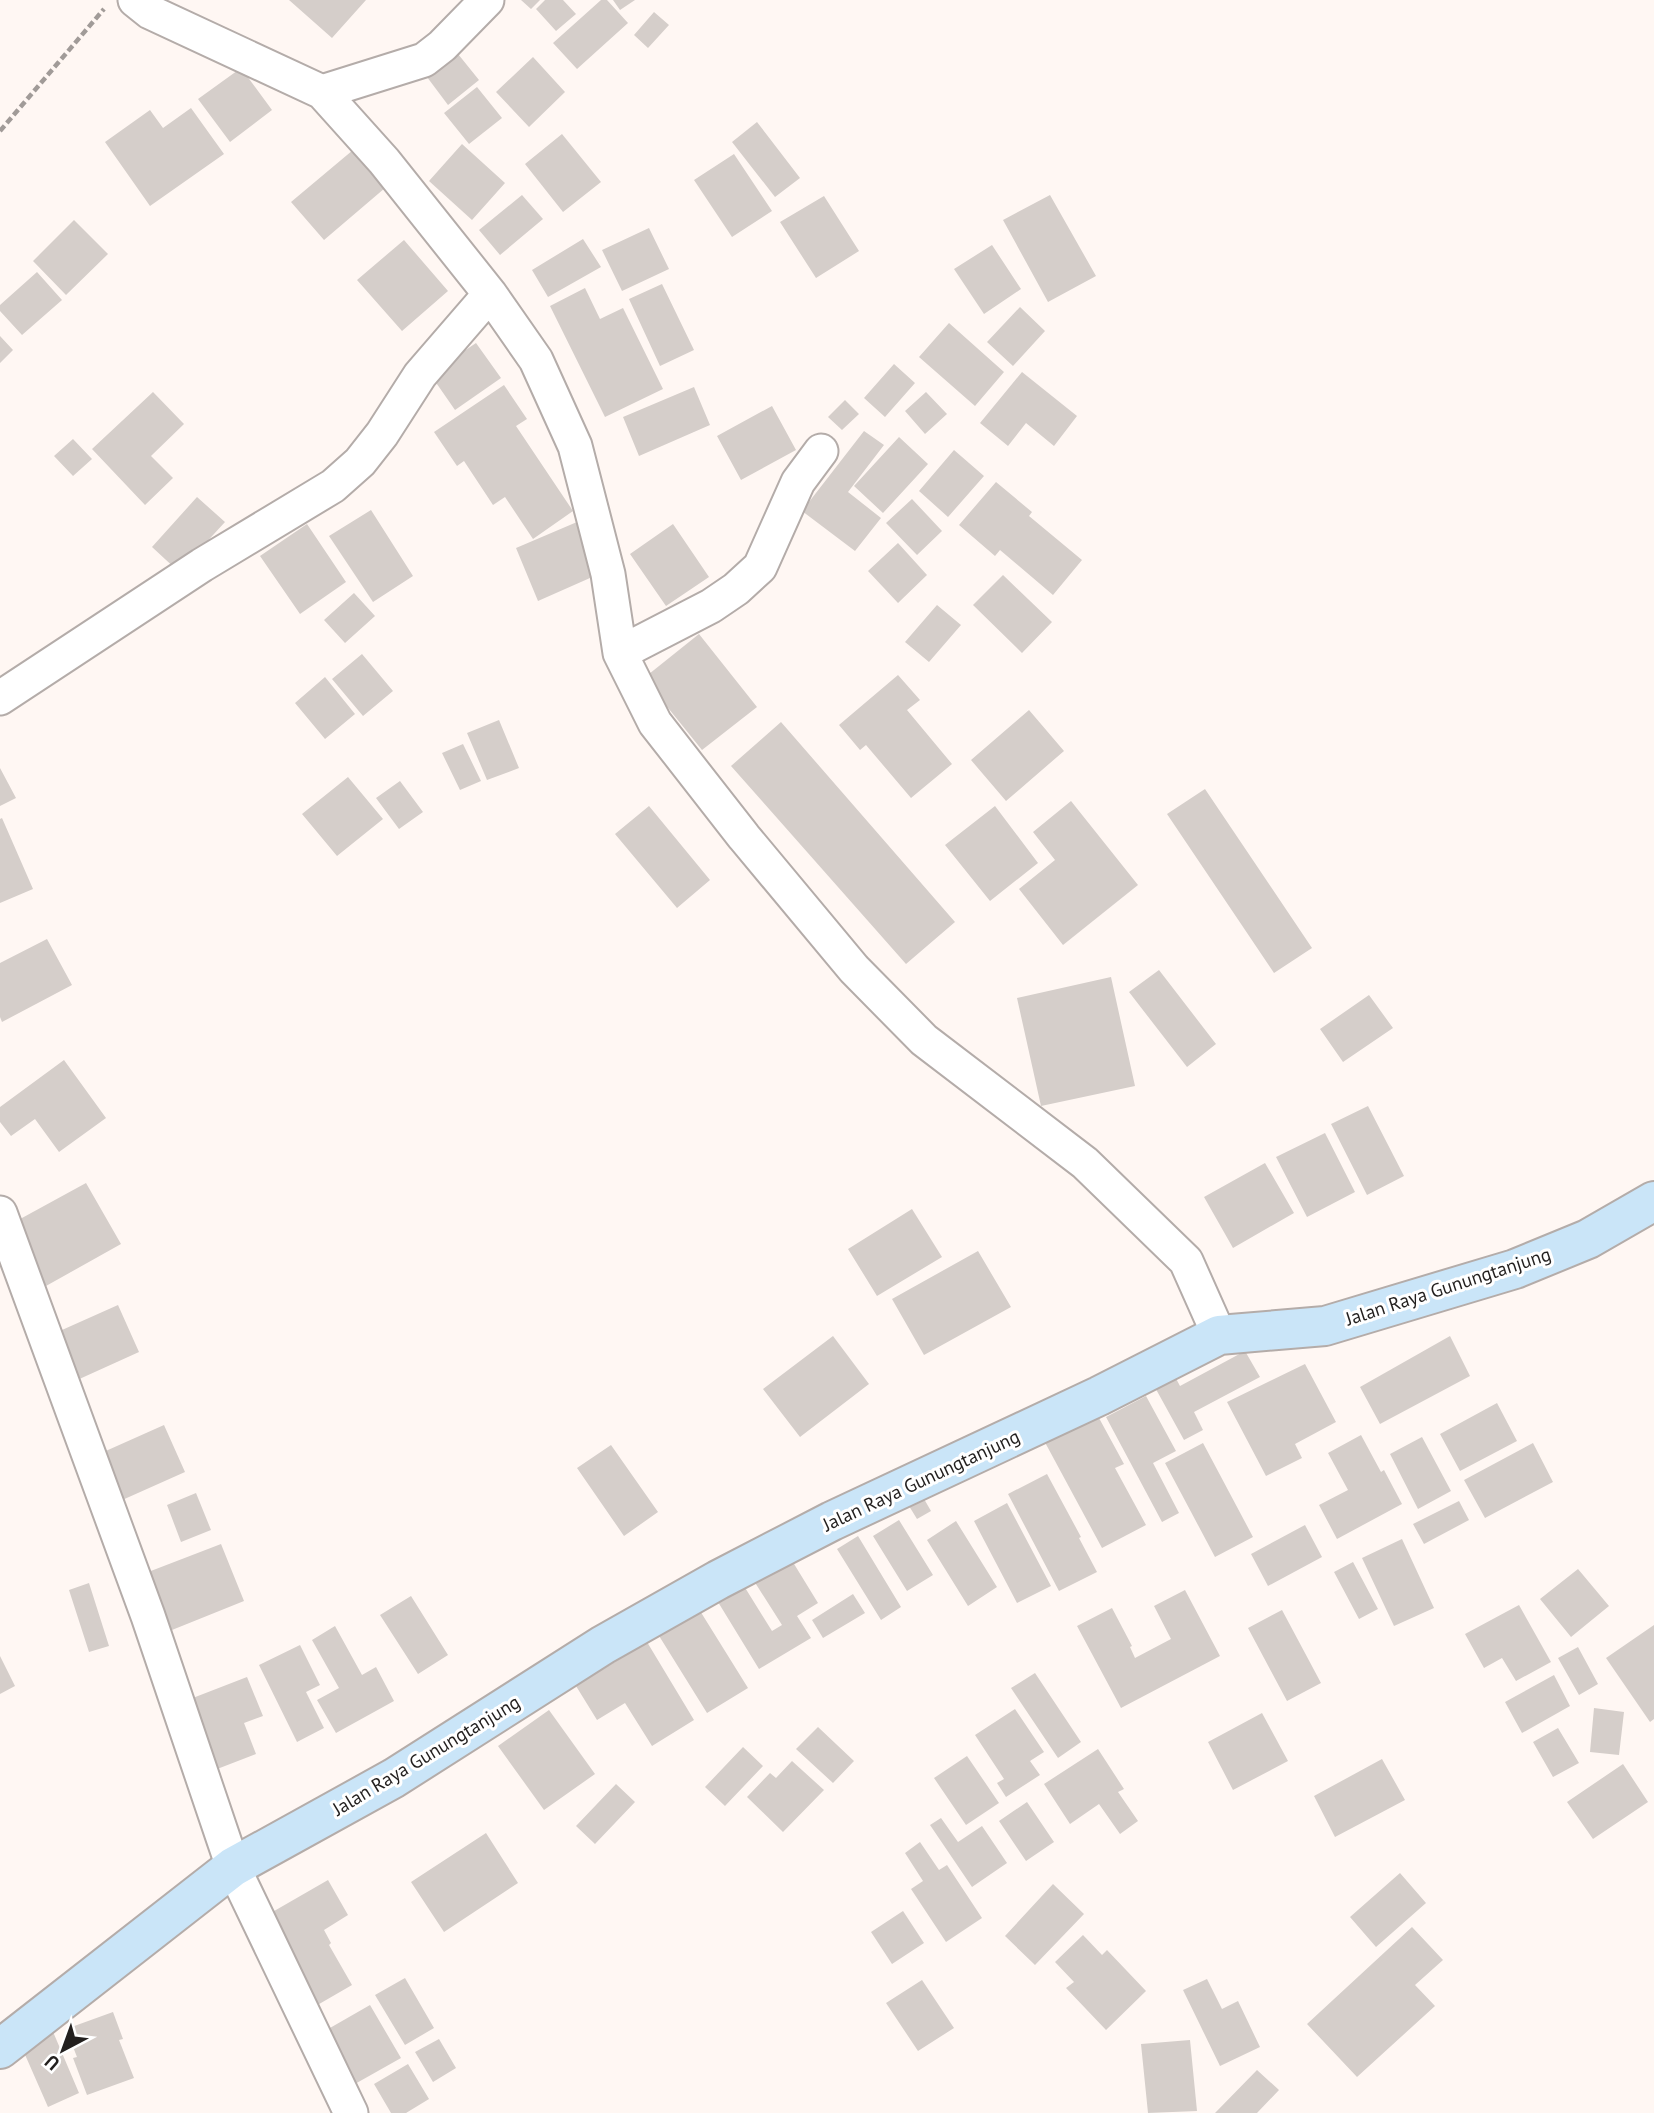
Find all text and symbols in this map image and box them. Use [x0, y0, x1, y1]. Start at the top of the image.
street label: Jalan Raya Gunungtanjung [1341, 1241, 1554, 1331]
street label: Jalan Raya Gunungtanjung [818, 1424, 1023, 1537]
street label: Jalan Raya Gunungtanjung [327, 1689, 524, 1821]
north arrow [28, 2015, 98, 2085]
text: U [39, 2050, 64, 2076]

